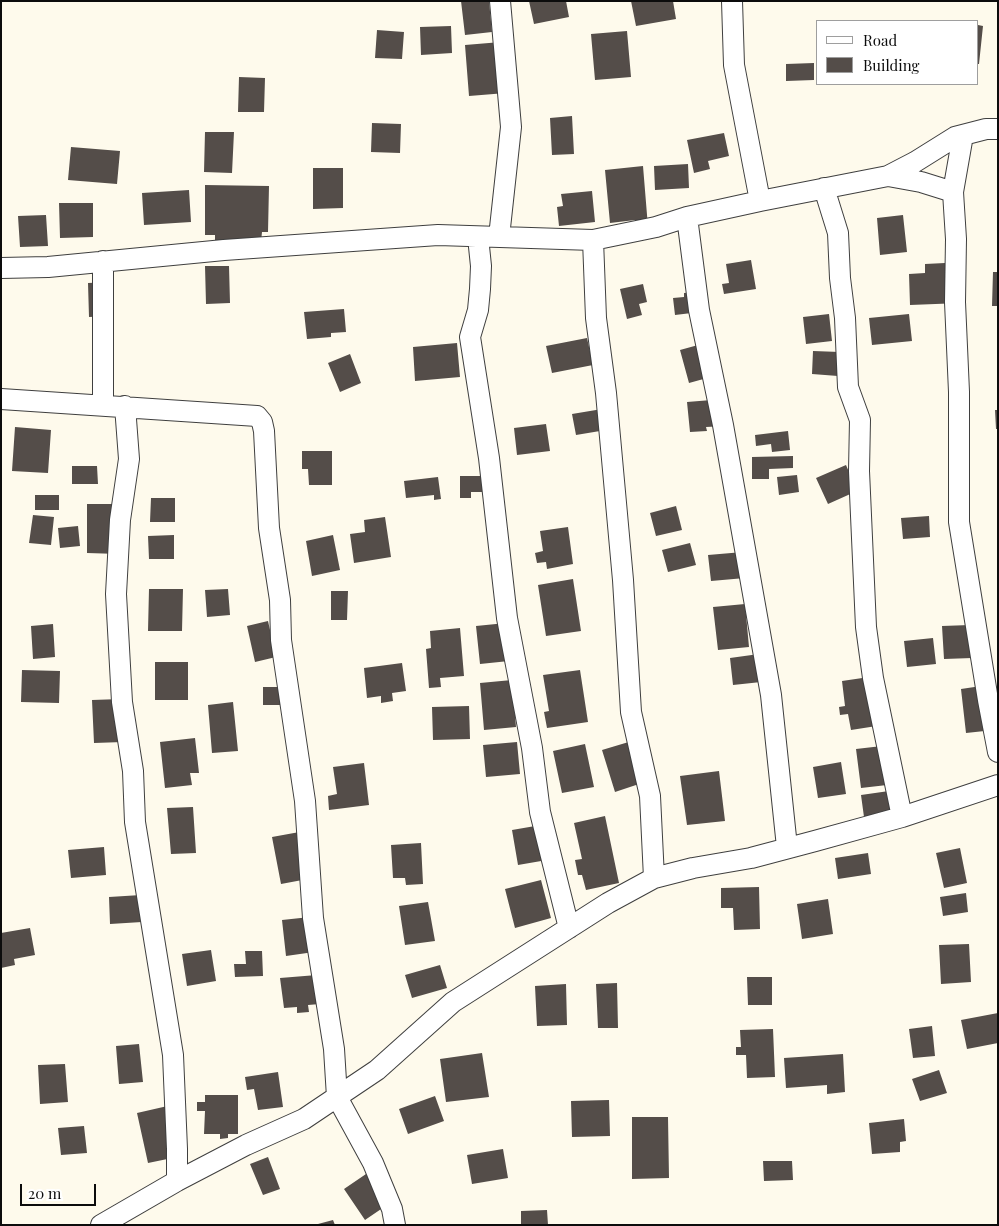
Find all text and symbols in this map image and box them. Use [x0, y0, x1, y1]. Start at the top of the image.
legend [816, 20, 979, 85]
text: Road [863, 30, 897, 50]
text: Building [863, 55, 919, 75]
scale bar [22, 1174, 99, 1206]
text: 20 m [28, 1183, 61, 1203]

